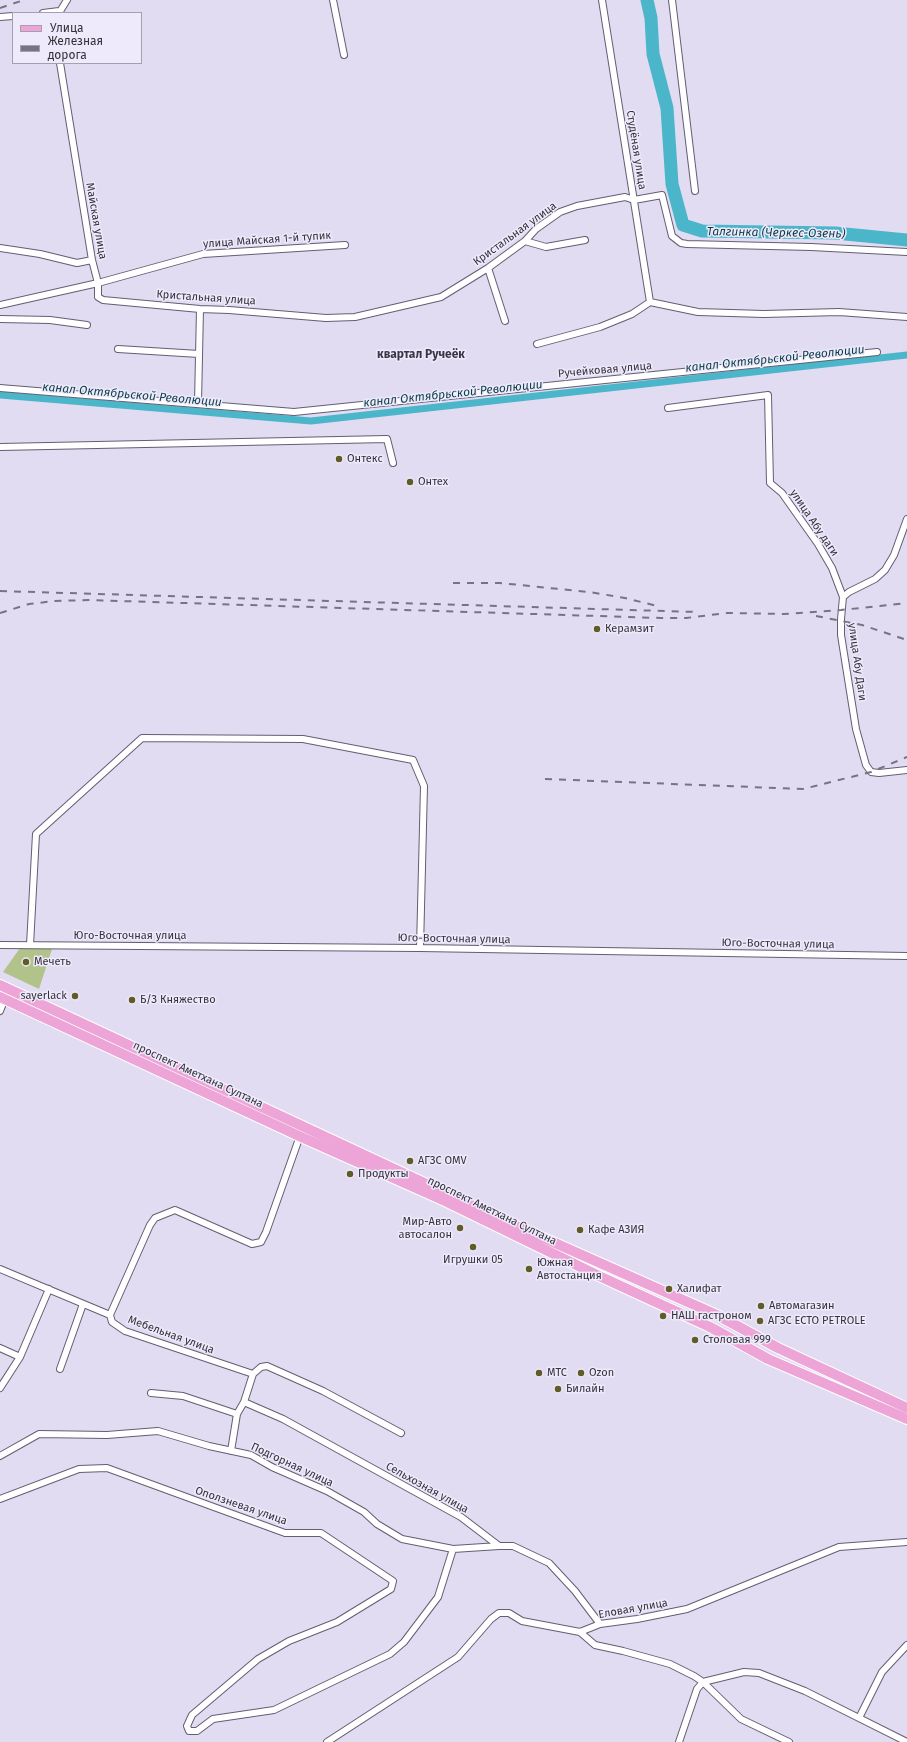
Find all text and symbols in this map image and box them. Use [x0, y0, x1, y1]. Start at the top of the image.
legend [12, 12, 142, 64]
text: Улица [50, 21, 84, 35]
text: Железная дорога [48, 34, 103, 62]
street label: Студёная улица [623, 109, 649, 191]
street label: Майская улица [83, 182, 109, 260]
street label: Кристальная улица [471, 199, 559, 269]
water label: Талгинка (Черкес-Озень) [707, 225, 845, 241]
street label: улица Майская 1-й тупик [203, 229, 331, 251]
street label: Кристальная улица [156, 288, 256, 308]
water label: канал Октябрьской Революции [685, 342, 865, 376]
district label: квартал Ручеёк [377, 348, 465, 362]
street label: Ручейковая улица [558, 359, 652, 381]
water label: канал Октябрьской Революции [363, 377, 543, 411]
water label: канал Октябрьской Революции [42, 380, 222, 410]
place label: Онтекс [347, 452, 383, 466]
marker: Онтекс [334, 454, 344, 464]
place label: Онтех [418, 475, 448, 489]
marker: Онтех [405, 477, 415, 487]
street label: улица Абу даги [787, 487, 841, 559]
place label: Керамзит [605, 622, 654, 636]
street label: улица Абу Даги [845, 622, 869, 702]
marker: Керамзит [592, 624, 602, 634]
street label: Юго-Восточная улица [74, 929, 186, 943]
street label: Юго-Восточная улица [397, 931, 511, 947]
street label: Юго-Восточная улица [721, 936, 835, 952]
place label: Мечеть [34, 955, 71, 969]
marker: Мечеть [21, 957, 31, 967]
place label: sayerlack [21, 989, 67, 1003]
marker: sayerlack [70, 991, 80, 1001]
place label: Б/З Княжество [140, 993, 216, 1007]
marker: Б/З Княжество [127, 995, 137, 1005]
street label: проспект Аметхана Султана [131, 1039, 265, 1111]
place label: АГЗС OMV [418, 1154, 467, 1168]
marker: АГЗС OMV [405, 1156, 415, 1166]
place label: Продукты [358, 1167, 409, 1181]
marker: Продукты [345, 1169, 355, 1179]
street label: проспект Аметхана Султана [425, 1174, 559, 1248]
place label: Мир-Авто автосалон [399, 1215, 452, 1241]
marker: Мир-Авто автосалон [455, 1223, 465, 1233]
place label: Кафе АЗИЯ [588, 1223, 644, 1237]
marker: Кафе АЗИЯ [575, 1225, 585, 1235]
marker: Игрушки 05 [468, 1242, 478, 1252]
place label: Игрушки 05 [443, 1253, 503, 1267]
place label: Южная Автостанция [537, 1256, 602, 1282]
marker: Южная Автостанция [524, 1264, 534, 1274]
place label: Халифат [677, 1282, 721, 1296]
marker: Халифат [664, 1284, 674, 1294]
place label: Автомагазин [769, 1299, 835, 1313]
marker: Автомагазин [756, 1301, 766, 1311]
place label: НАШ гастроном [671, 1309, 752, 1323]
marker: НАШ гастроном [658, 1311, 668, 1321]
street label: Мебельная улица [126, 1313, 216, 1357]
place label: АГЗС ECTO PETROLE [768, 1314, 866, 1328]
marker: АГЗС ECTO PETROLE [755, 1316, 765, 1326]
place label: Столовая 999 [703, 1333, 771, 1347]
marker: Столовая 999 [690, 1335, 700, 1345]
place label: МТС [547, 1366, 567, 1380]
place label: Ozon [589, 1366, 614, 1380]
marker: МТС [534, 1368, 544, 1378]
marker: Ozon [576, 1368, 586, 1378]
place label: Билайн [566, 1382, 604, 1396]
marker: Билайн [553, 1384, 563, 1394]
street label: Подгорная улица [249, 1440, 335, 1490]
street label: Сельхозная улица [383, 1460, 471, 1516]
street label: Оползневая улица [193, 1484, 289, 1528]
street label: Еловая улица [597, 1596, 669, 1622]

